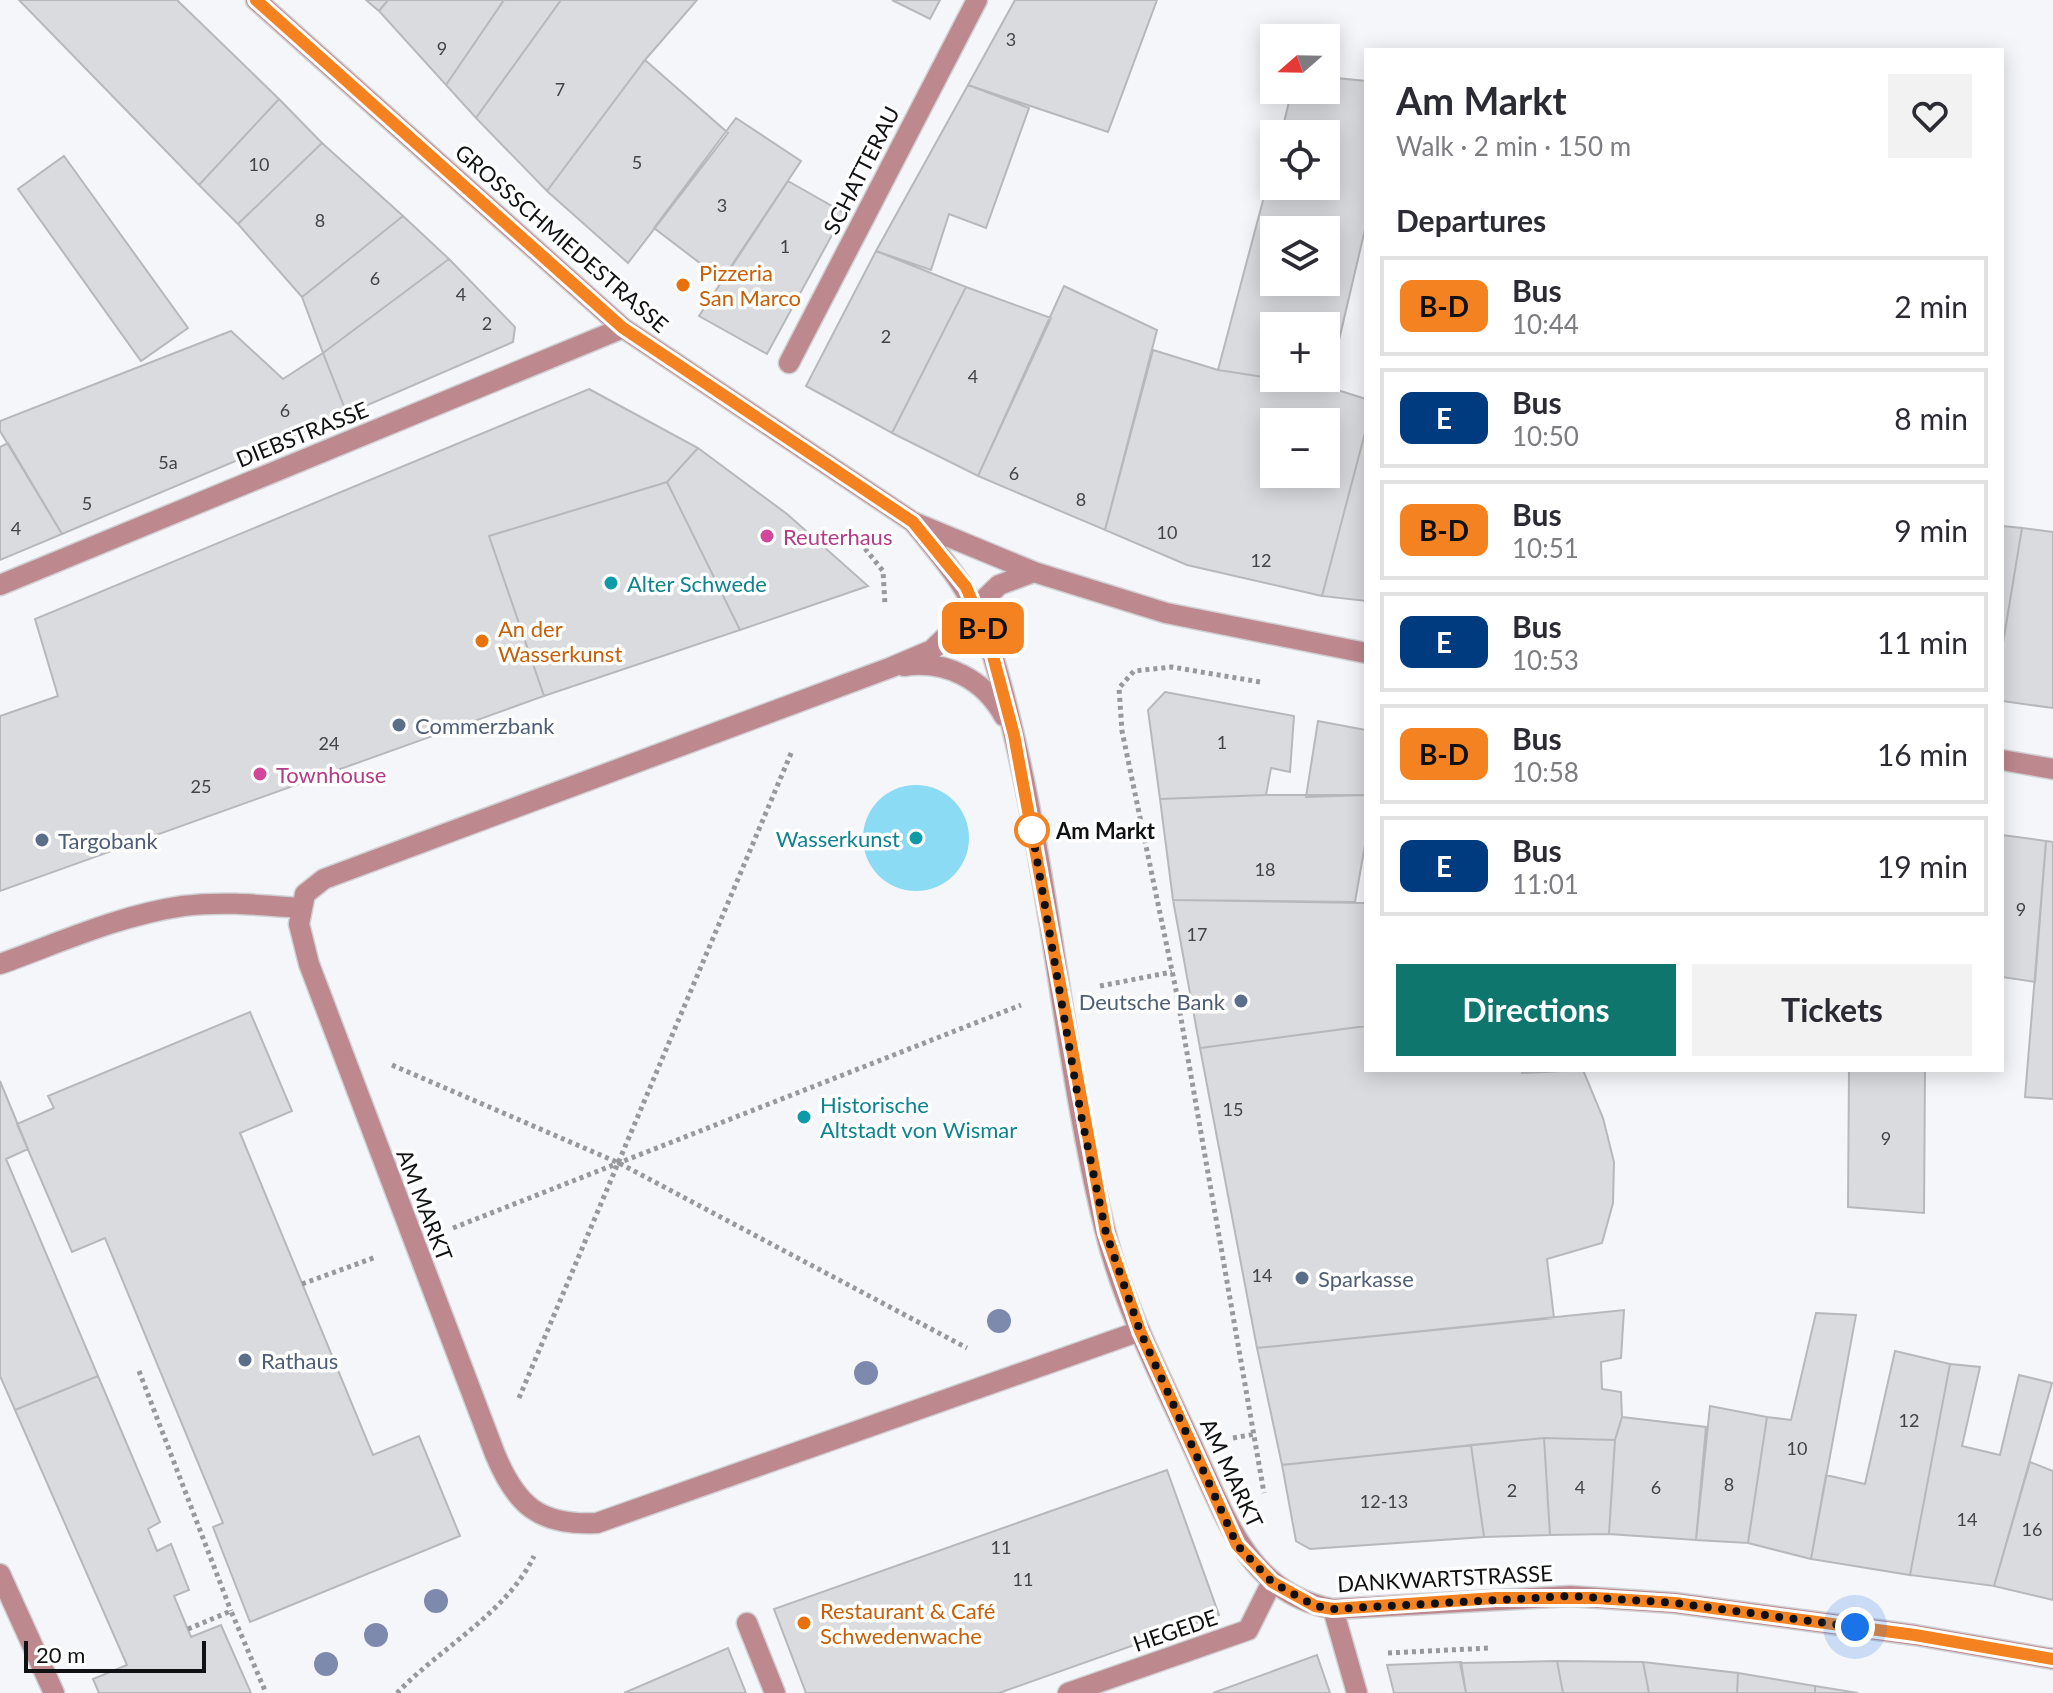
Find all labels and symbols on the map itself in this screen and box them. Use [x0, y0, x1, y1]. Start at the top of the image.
north arrow [1260, 24, 1340, 104]
house number: 3 [1006, 28, 1016, 50]
house number: 9 [437, 37, 447, 59]
house number: 7 [555, 78, 565, 100]
street label: SCHATTERAU [817, 102, 905, 238]
street label: GROSSSCHMIEDESTRASSE [450, 138, 674, 338]
house number: 5 [632, 151, 642, 173]
house number: 10 [249, 153, 269, 175]
house number: 3 [717, 194, 727, 216]
house number: 8 [315, 209, 325, 231]
house number: 1 [780, 235, 790, 257]
place label: Pizzeria San Marco [699, 259, 801, 311]
house number: 6 [370, 267, 380, 289]
marker: Pizzeria San Marco [674, 276, 692, 294]
house number: 4 [456, 283, 466, 305]
house number: 2 [482, 312, 492, 334]
house number: 2 [881, 325, 891, 347]
house number: 4 [968, 365, 978, 387]
street label: DIEBSTRASSE [232, 395, 372, 473]
house number: 6 [280, 399, 290, 421]
house number: 5a [158, 451, 178, 473]
house number: 6 [1009, 462, 1019, 484]
house number: 8 [1076, 488, 1086, 510]
house number: 5 [82, 492, 92, 514]
house number: 4 [11, 517, 21, 539]
house number: 10 [1157, 521, 1177, 543]
place label: Reuterhaus [783, 523, 892, 550]
marker: Reuterhaus [758, 527, 776, 545]
house number: 12 [1251, 549, 1271, 571]
place label: Alter Schwede [627, 570, 767, 597]
marker: Alter Schwede [602, 574, 620, 592]
line badge: B-D [937, 602, 1029, 654]
place label: An der Wasserkunst [498, 615, 622, 667]
marker: An der Wasserkunst [473, 632, 491, 650]
place label: Commerzbank [415, 712, 555, 739]
marker: Commerzbank [390, 716, 408, 734]
house number: 1 [1217, 731, 1227, 753]
house number: 24 [319, 732, 339, 754]
place label: Townhouse [276, 761, 386, 788]
marker: Townhouse [251, 765, 269, 783]
house number: 25 [191, 775, 211, 797]
marker: Am Markt [1015, 813, 1049, 847]
place label: Am Markt [1055, 817, 1156, 844]
place label: Wasserkunst [776, 825, 900, 852]
place label: Targobank [58, 827, 158, 854]
marker: Wasserkunst [907, 829, 925, 847]
marker: Targobank [33, 831, 51, 849]
house number: 18 [1255, 858, 1275, 880]
house number: 9 [2016, 898, 2026, 920]
house number: 17 [1187, 923, 1207, 945]
place label: Deutsche Bank [1079, 988, 1226, 1015]
marker: Deutsche Bank [1232, 992, 1250, 1010]
place label: Historische Altstadt von Wismar [820, 1091, 1017, 1143]
house number: 15 [1223, 1098, 1243, 1120]
marker: Historische Altstadt von Wismar [795, 1108, 813, 1126]
house number: 9 [1881, 1127, 1891, 1149]
street label: AM MARKT [391, 1145, 459, 1265]
house number: 14 [1252, 1264, 1272, 1286]
place label: Sparkasse [1318, 1265, 1414, 1292]
marker: Sparkasse [1293, 1269, 1311, 1287]
place label: Rathaus [261, 1347, 338, 1374]
marker: Rathaus [236, 1351, 254, 1369]
house number: 12 [1899, 1409, 1919, 1431]
street label: AM MARKT [1195, 1414, 1269, 1532]
house number: 10 [1787, 1437, 1807, 1459]
house number: 8 [1724, 1473, 1734, 1495]
house number: 4 [1575, 1476, 1585, 1498]
house number: 6 [1651, 1476, 1661, 1498]
house number: 2 [1507, 1479, 1517, 1501]
house number: 12-13 [1360, 1490, 1408, 1512]
house number: 14 [1957, 1508, 1977, 1530]
house number: 16 [2022, 1518, 2042, 1540]
house number: 11 [991, 1536, 1011, 1558]
street label: DANKWARTSTRASSE [1337, 1559, 1553, 1597]
house number: 11 [1013, 1568, 1033, 1590]
place label: Restaurant & Café Schwedenwache [820, 1597, 995, 1649]
street label: HEGEDE [1129, 1603, 1221, 1657]
your location [1835, 1607, 1875, 1647]
marker: Restaurant & Café Schwedenwache [795, 1614, 813, 1632]
scale bar [24, 1637, 206, 1673]

